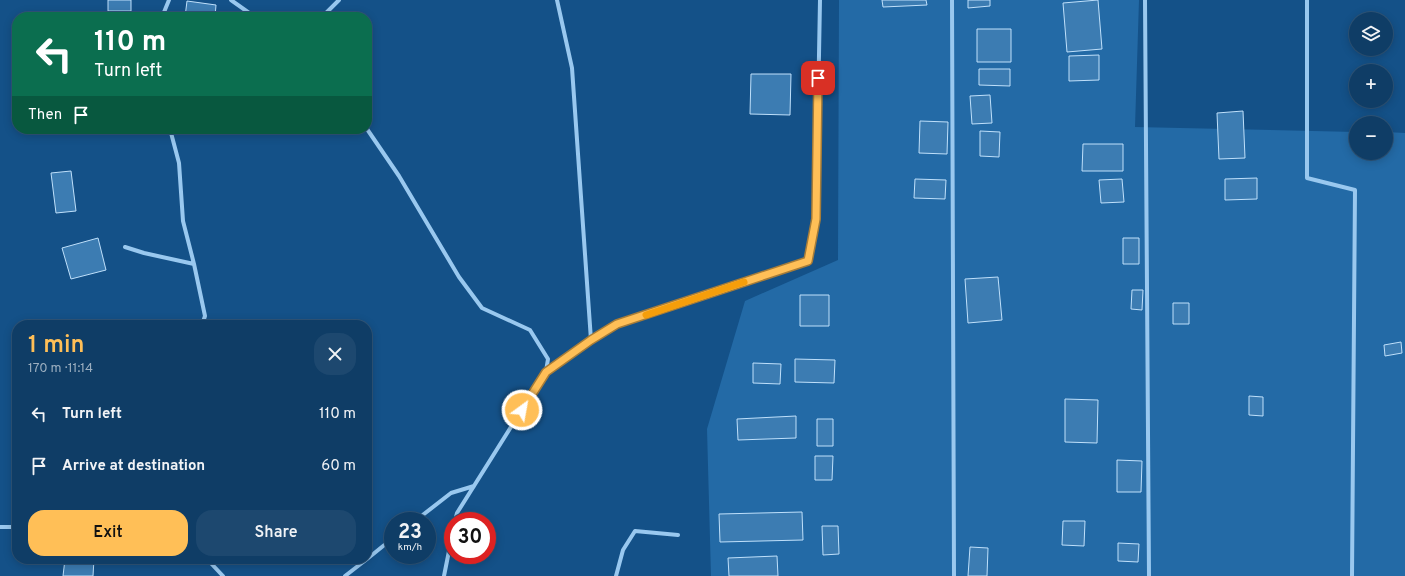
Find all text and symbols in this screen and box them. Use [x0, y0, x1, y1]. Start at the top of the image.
map controls [1349, 12, 1393, 160]
button: layers [1349, 12, 1393, 56]
text: 110 m [94, 25, 166, 61]
icon: left [28, 28, 80, 80]
text: Turn left [94, 60, 162, 83]
pin [801, 61, 835, 95]
button: + [1349, 64, 1393, 108]
icon: arrive [807, 67, 829, 89]
icon: arrive [70, 104, 92, 126]
text: Then [28, 106, 62, 125]
button: − [1349, 116, 1393, 160]
text: 1 min [28, 331, 85, 361]
button: close [314, 333, 356, 375]
text: 170 m · 11:14 [28, 361, 93, 377]
position arrow [501, 389, 543, 431]
icon: left [28, 403, 50, 425]
text: Turn left [62, 405, 122, 424]
text: 110 m [319, 405, 356, 424]
icon: arrive [28, 455, 50, 477]
text: Arrive at destination [62, 457, 205, 476]
text: 60 m [321, 457, 356, 476]
button: Exit [28, 510, 188, 556]
button: Share [196, 510, 356, 556]
speed limit sign: 30 [444, 512, 496, 564]
text: 23 [398, 520, 422, 546]
text: km/h [398, 541, 422, 554]

